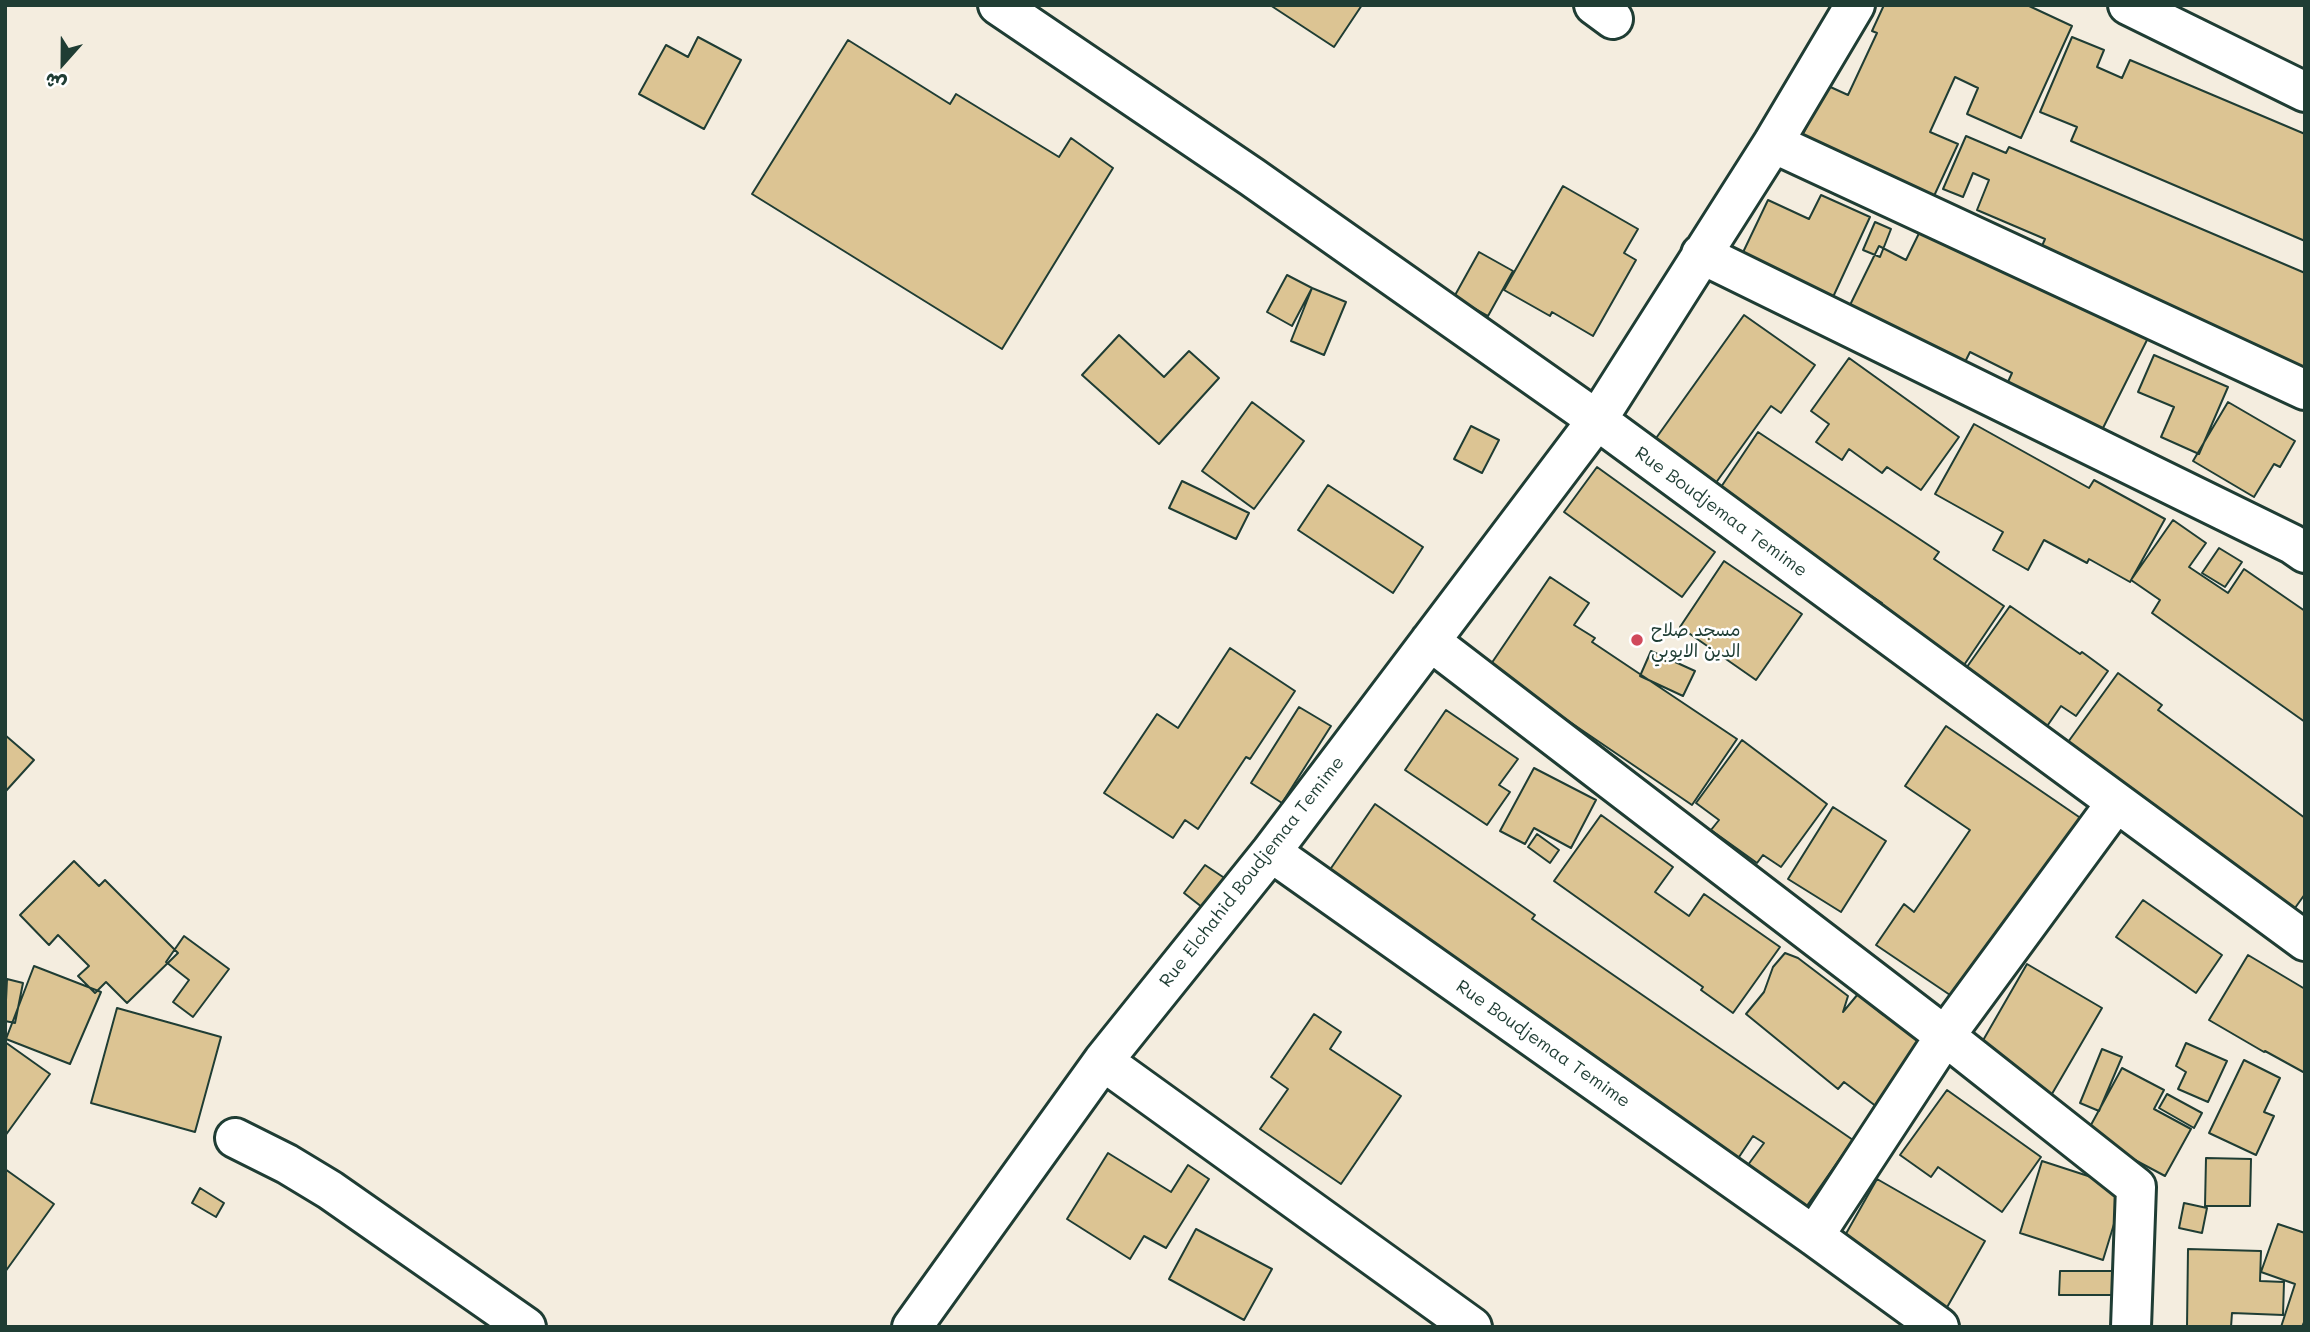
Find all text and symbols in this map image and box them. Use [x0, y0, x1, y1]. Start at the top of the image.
north arrow [28, 28, 98, 98]
text: ش [41, 68, 70, 98]
street label: Rue Boudjemaa Temime [1631, 442, 1811, 582]
place label: مسجد صلاح الدين الايوبي [1651, 619, 1741, 662]
marker: مسجد صلاح الدين الايوبي [1629, 632, 1645, 648]
street label: Rue Elchahid Boudjemaa Temime [1155, 752, 1349, 992]
street label: Rue Boudjemaa Temime [1452, 976, 1634, 1112]

